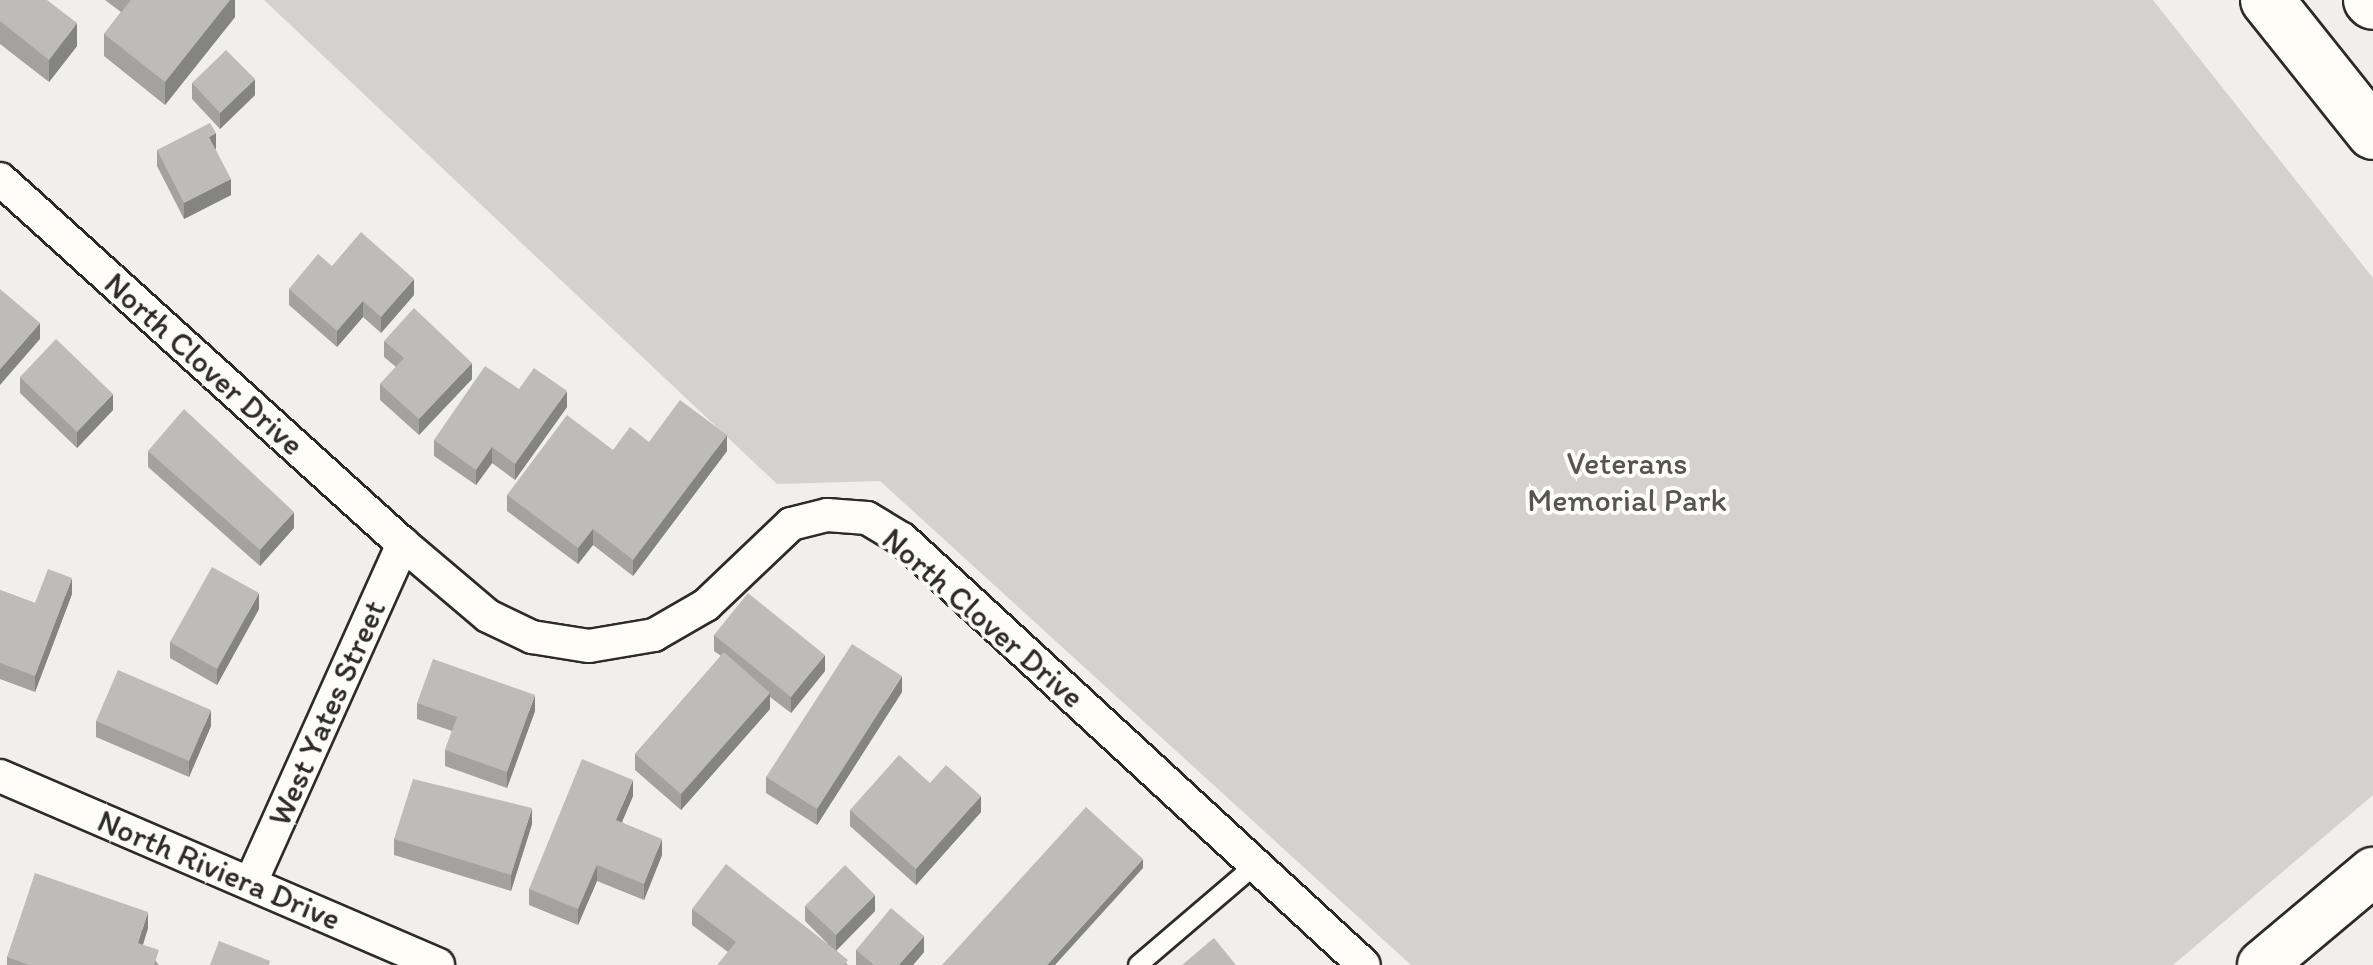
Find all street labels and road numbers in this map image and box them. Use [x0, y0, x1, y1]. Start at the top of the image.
street label: North Clover Drive [96, 264, 312, 464]
street label: North Clover Drive [874, 520, 1092, 716]
street label: West Yates Street [261, 595, 393, 831]
street label: North Riviera Drive [91, 801, 347, 939]

